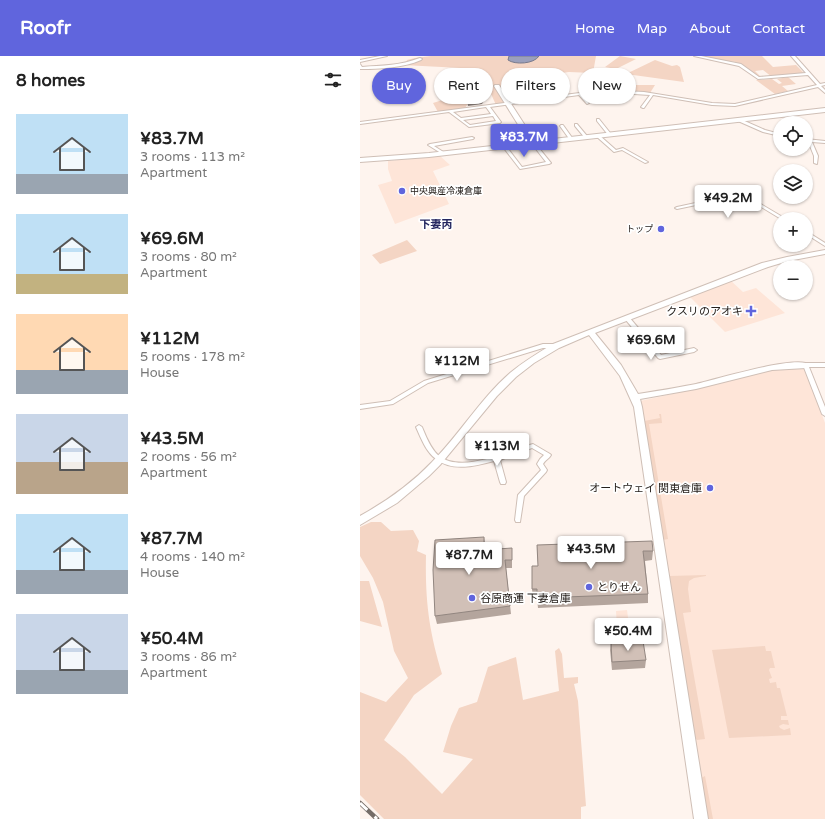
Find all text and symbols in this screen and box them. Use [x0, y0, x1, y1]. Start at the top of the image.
text: Roofr [20, 17, 71, 39]
text: Home [575, 20, 615, 37]
text: Map [637, 20, 667, 37]
text: About [689, 20, 731, 37]
text: Contact [753, 20, 805, 37]
chip: Buy [372, 68, 426, 104]
chip: Rent [434, 68, 493, 104]
chip: Filters [501, 68, 570, 104]
chip: New [578, 68, 636, 104]
icon: filters [322, 69, 344, 91]
text: 8 homes [16, 70, 85, 91]
map controls [773, 116, 813, 300]
button: locate [773, 116, 813, 156]
pin: ¥83.7M [491, 124, 557, 158]
text: ¥83.7M [140, 128, 204, 149]
text: ¥83.7M [500, 129, 548, 145]
icon: home [48, 130, 96, 178]
text: 3 rooms · 113 m² [140, 149, 245, 165]
button: layers [773, 164, 813, 204]
text: Apartment [140, 165, 207, 181]
pin: ¥49.2M [695, 185, 761, 219]
marker: 中央興産冷凍倉庫 [397, 186, 407, 196]
place label: 中央興産冷凍倉庫 [410, 186, 482, 197]
text: ¥49.2M [704, 190, 752, 206]
button: + [773, 212, 813, 252]
district label: 下妻丙 [420, 218, 453, 231]
place label: トップ [626, 224, 653, 235]
marker: トップ [656, 224, 666, 234]
text: ¥69.6M [140, 228, 204, 249]
icon: home [48, 230, 96, 278]
text: 3 rooms · 80 m² [140, 249, 237, 265]
button: − [773, 260, 813, 300]
text: Apartment [140, 265, 207, 281]
place label: クスリのアオキ [666, 305, 743, 318]
marker: クスリのアオキ [746, 306, 756, 316]
pin: ¥69.6M [618, 327, 684, 361]
text: ¥112M [140, 328, 200, 349]
icon: home [48, 330, 96, 378]
text: ¥69.6M [627, 332, 675, 348]
pin: ¥112M [429, 348, 485, 382]
text: 5 rooms · 178 m² [140, 349, 245, 365]
text: ¥112M [434, 353, 480, 369]
text: House [140, 365, 179, 381]
text: ¥43.5M [140, 428, 204, 449]
icon: home [48, 430, 96, 478]
pin: ¥113M [469, 433, 525, 467]
text: ¥113M [474, 438, 520, 454]
text: 2 rooms · 56 m² [140, 449, 237, 465]
text: Apartment [140, 465, 207, 481]
place label: オートウェイ 関東倉庫 [589, 482, 702, 495]
marker: オートウェイ 関東倉庫 [705, 483, 715, 493]
text: ¥87.7M [140, 528, 203, 549]
icon: home [48, 530, 96, 578]
pin: ¥43.5M [558, 536, 624, 570]
text: ¥43.5M [567, 541, 615, 557]
pin: ¥87.7M [436, 542, 502, 576]
text: ¥87.7M [445, 547, 493, 563]
text: 4 rooms · 140 m² [140, 549, 245, 565]
text: House [140, 565, 179, 581]
place label: とりせん [597, 581, 641, 594]
marker: とりせん [584, 582, 594, 592]
place label: 谷原商運 下妻倉庫 [480, 592, 571, 605]
marker: 谷原商運 下妻倉庫 [467, 593, 477, 603]
pin: ¥50.4M [595, 618, 661, 652]
text: ¥50.4M [604, 623, 652, 639]
text: ¥50.4M [140, 628, 204, 649]
icon: home [48, 630, 96, 678]
text: 3 rooms · 86 m² [140, 649, 237, 665]
text: Apartment [140, 665, 207, 681]

